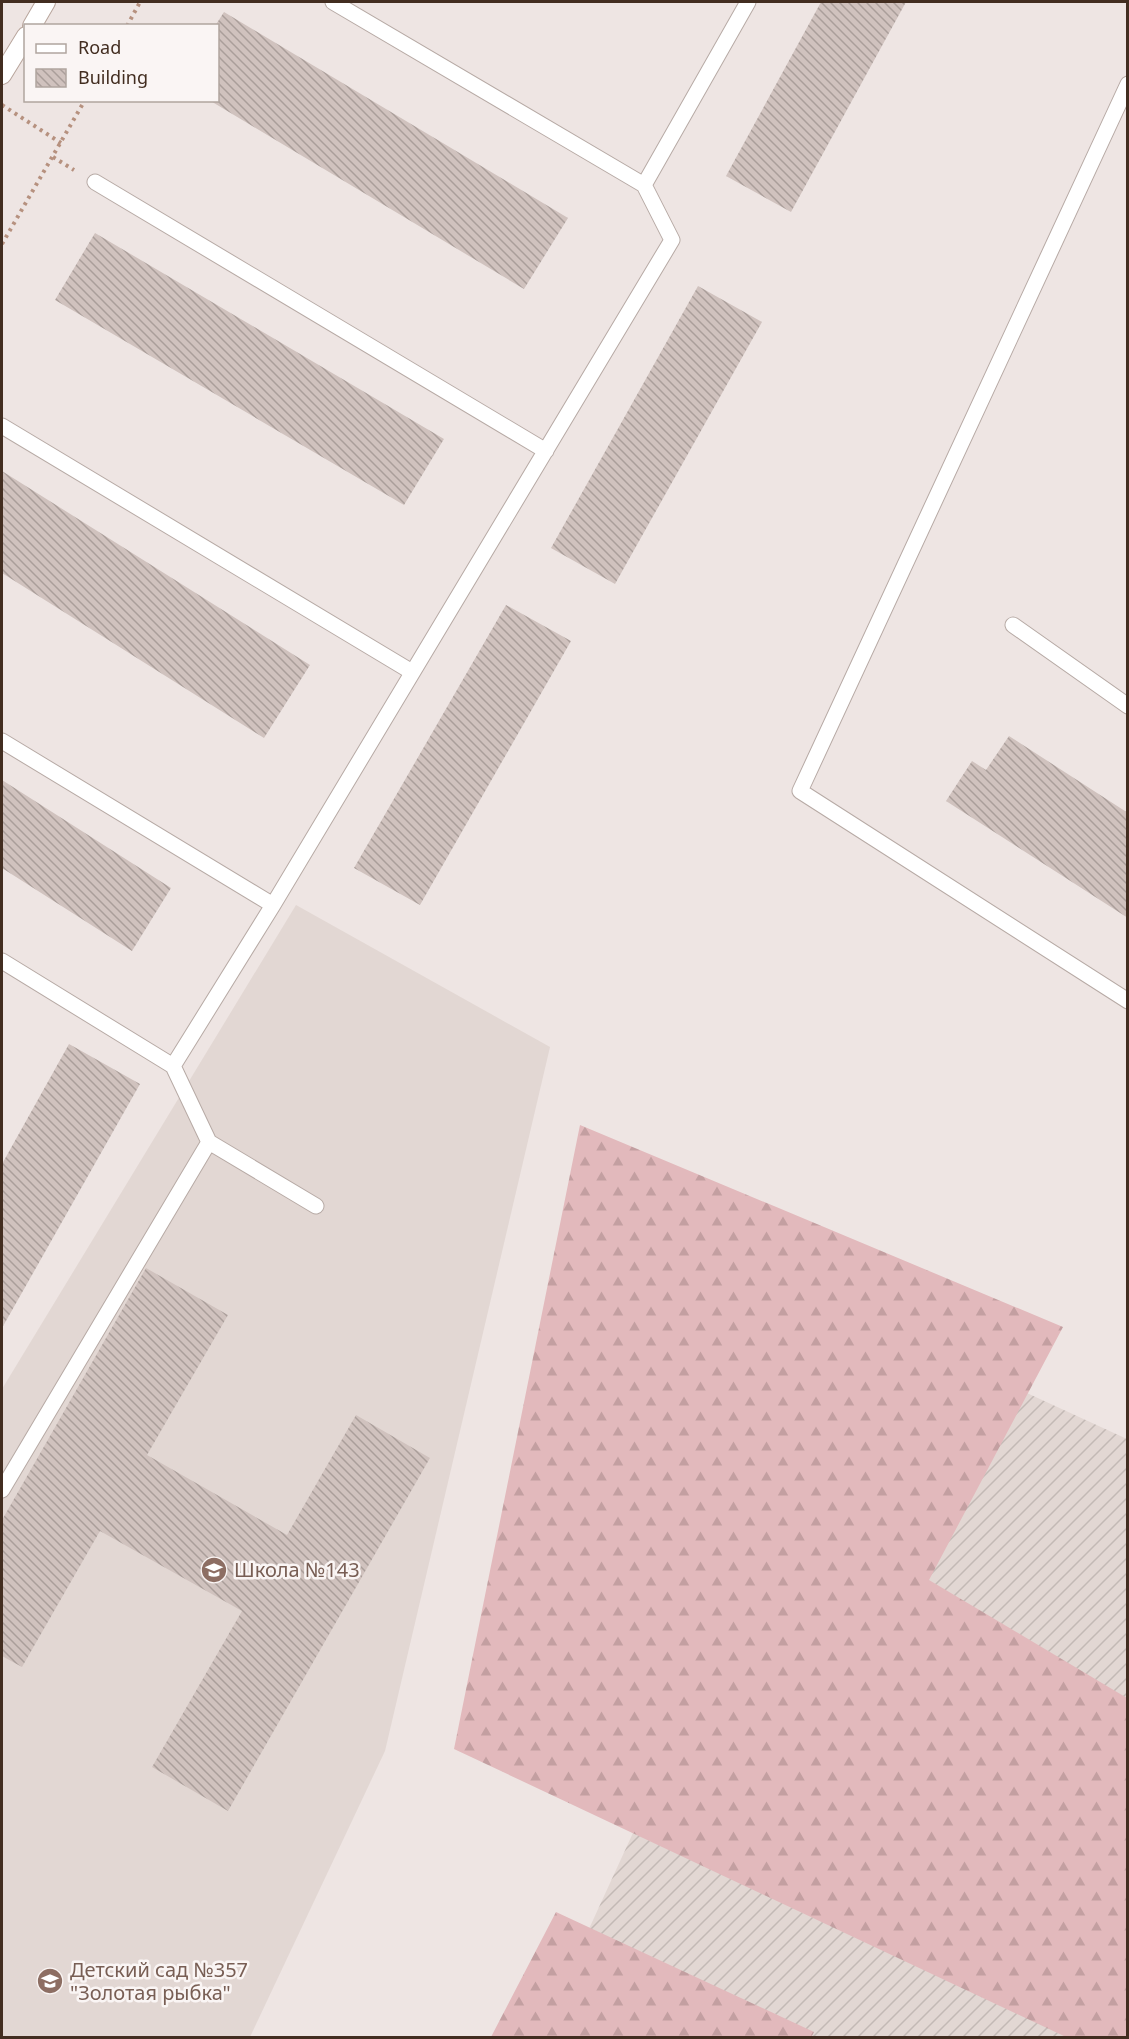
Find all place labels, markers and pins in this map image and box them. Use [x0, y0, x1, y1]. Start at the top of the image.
school or university icon: Школа №143 [199, 1555, 229, 1585]
place label: Школа №143 [234, 1556, 360, 1583]
place label: Детский сад №357 "Золотая рыбка" [70, 1956, 248, 2006]
school or university icon: Детский сад №357 "Золотая рыбка" [35, 1966, 65, 1996]

